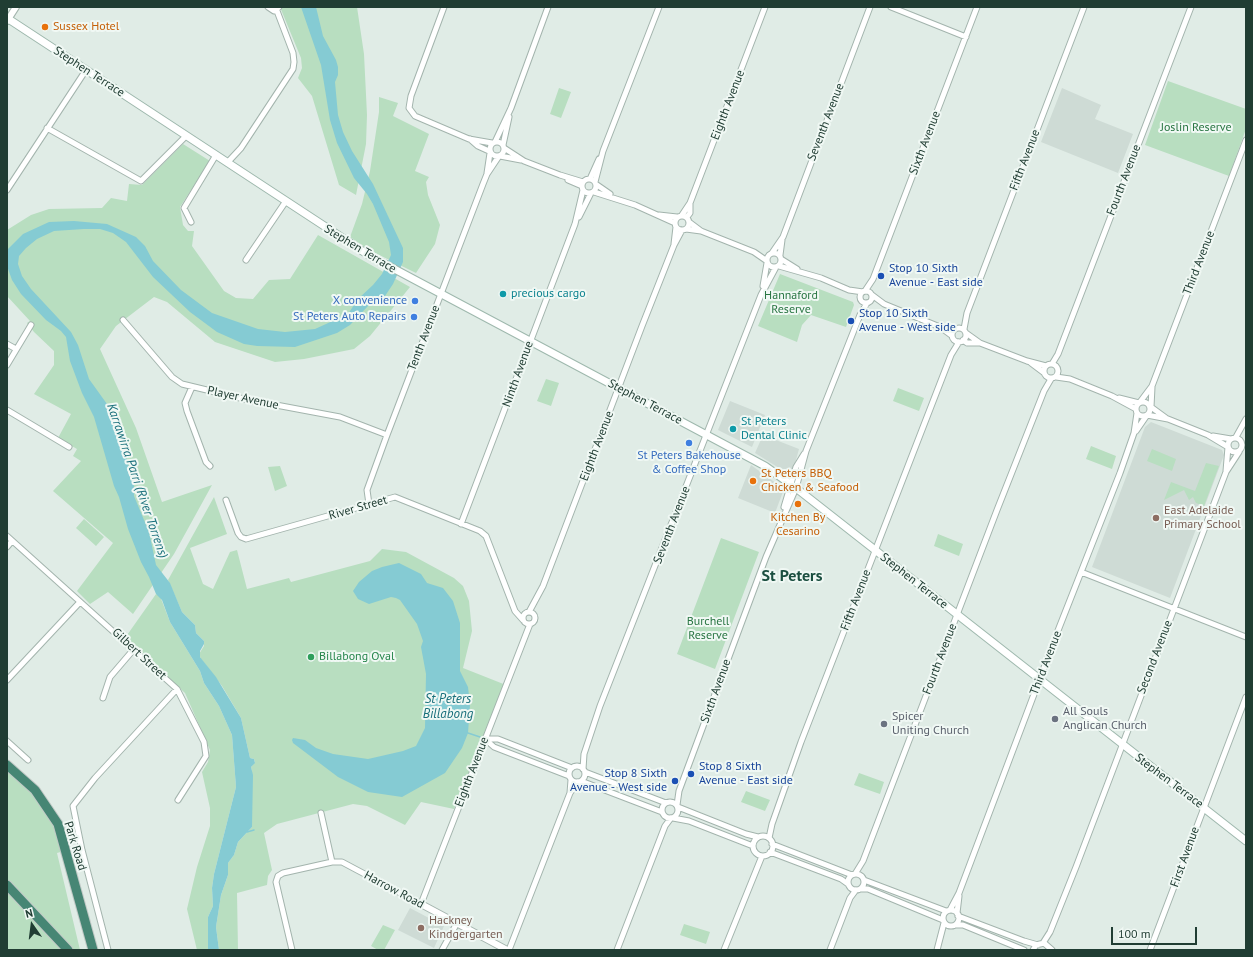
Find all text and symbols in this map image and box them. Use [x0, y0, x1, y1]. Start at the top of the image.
place label: Sussex Hotel [53, 20, 119, 34]
marker: Sussex Hotel [40, 22, 50, 32]
street label: Stephen Terrace [51, 44, 127, 100]
street label: Eighth Avenue [708, 68, 748, 142]
street label: Seventh Avenue [805, 81, 847, 163]
street label: Sixth Avenue [906, 109, 944, 177]
park label: Joslin Reserve [1160, 121, 1232, 135]
street label: Fifth Avenue [1007, 127, 1043, 193]
street label: Fourth Avenue [1104, 142, 1144, 218]
street label: Stephen Terrace [321, 222, 399, 276]
street label: Third Avenue [1180, 229, 1218, 297]
place label: Stop 10 Sixth Avenue - East side [889, 262, 983, 290]
marker: Stop 10 Sixth Avenue - East side [876, 271, 886, 281]
place label: precious cargo [511, 287, 586, 301]
marker: precious cargo [498, 289, 508, 299]
park label: Hannaford Reserve [764, 289, 818, 317]
place label: X convenience [333, 294, 407, 308]
marker: X convenience [410, 296, 420, 306]
street label: Tenth Avenue [405, 303, 443, 373]
place label: Stop 10 Sixth Avenue - West side [859, 307, 956, 335]
place label: St Peters Auto Repairs [293, 310, 406, 324]
marker: St Peters Auto Repairs [409, 312, 419, 322]
marker: Stop 10 Sixth Avenue - West side [846, 316, 856, 326]
street label: Ninth Avenue [499, 339, 537, 409]
street label: Stephen Terrace [605, 376, 685, 428]
street label: Player Avenue [206, 383, 280, 413]
water label: Karrawirra Parri (River Torrens) [103, 402, 171, 560]
street label: Eighth Avenue [577, 409, 617, 483]
place label: St Peters Dental Clinic [741, 415, 807, 443]
marker: St Peters Dental Clinic [728, 424, 738, 434]
marker: St Peters Bakehouse & Coffee Shop [684, 438, 694, 448]
place label: St Peters Bakehouse & Coffee Shop [637, 449, 741, 477]
place label: St Peters BBQ Chicken & Seafood [761, 467, 859, 495]
marker: St Peters BBQ Chicken & Seafood [748, 476, 758, 486]
street label: Seventh Avenue [651, 484, 693, 566]
street label: River Street [327, 493, 389, 523]
marker: Kitchen By Cesarino [793, 499, 803, 509]
place label: East Adelaide Primary School [1164, 504, 1241, 532]
place label: Kitchen By Cesarino [771, 511, 825, 539]
marker: East Adelaide Primary School [1151, 513, 1161, 523]
street label: Stephen Terrace [877, 550, 951, 612]
district label: St Peters [762, 566, 822, 586]
street label: Fifth Avenue [838, 567, 874, 633]
park label: Burchell Reserve [687, 615, 729, 643]
street label: Second Avenue [1134, 618, 1176, 696]
street label: Fourth Avenue [920, 621, 960, 697]
street label: Gilbert Street [109, 625, 169, 683]
street label: Third Avenue [1027, 629, 1065, 697]
place label: Billabong Oval [319, 650, 395, 664]
marker: Billabong Oval [306, 652, 316, 662]
street label: Sixth Avenue [698, 657, 734, 725]
water label: St Peters Billabong [423, 691, 473, 722]
place label: All Souls Anglican Church [1063, 705, 1147, 733]
place label: Spicer Uniting Church [892, 710, 969, 738]
marker: All Souls Anglican Church [1050, 714, 1060, 724]
marker: Spicer Uniting Church [879, 719, 889, 729]
street label: Eighth Avenue [452, 735, 492, 809]
street label: Stephen Terrace [1132, 751, 1206, 811]
place label: Stop 8 Sixth Avenue - East side [699, 760, 793, 788]
place label: Stop 8 Sixth Avenue - West side [570, 767, 667, 795]
marker: Stop 8 Sixth Avenue - East side [686, 769, 696, 779]
marker: Stop 8 Sixth Avenue - West side [670, 776, 680, 786]
street label: Park Road [61, 820, 89, 872]
street label: First Avenue [1167, 825, 1203, 889]
street label: Harrow Road [362, 868, 426, 912]
north arrow [12, 905, 52, 945]
text: N [24, 906, 34, 921]
place label: Hackney Kindgergarten [429, 914, 503, 942]
scale bar [1113, 919, 1199, 945]
marker: Hackney Kindgergarten [416, 923, 426, 933]
text: 100 m [1118, 926, 1151, 941]

